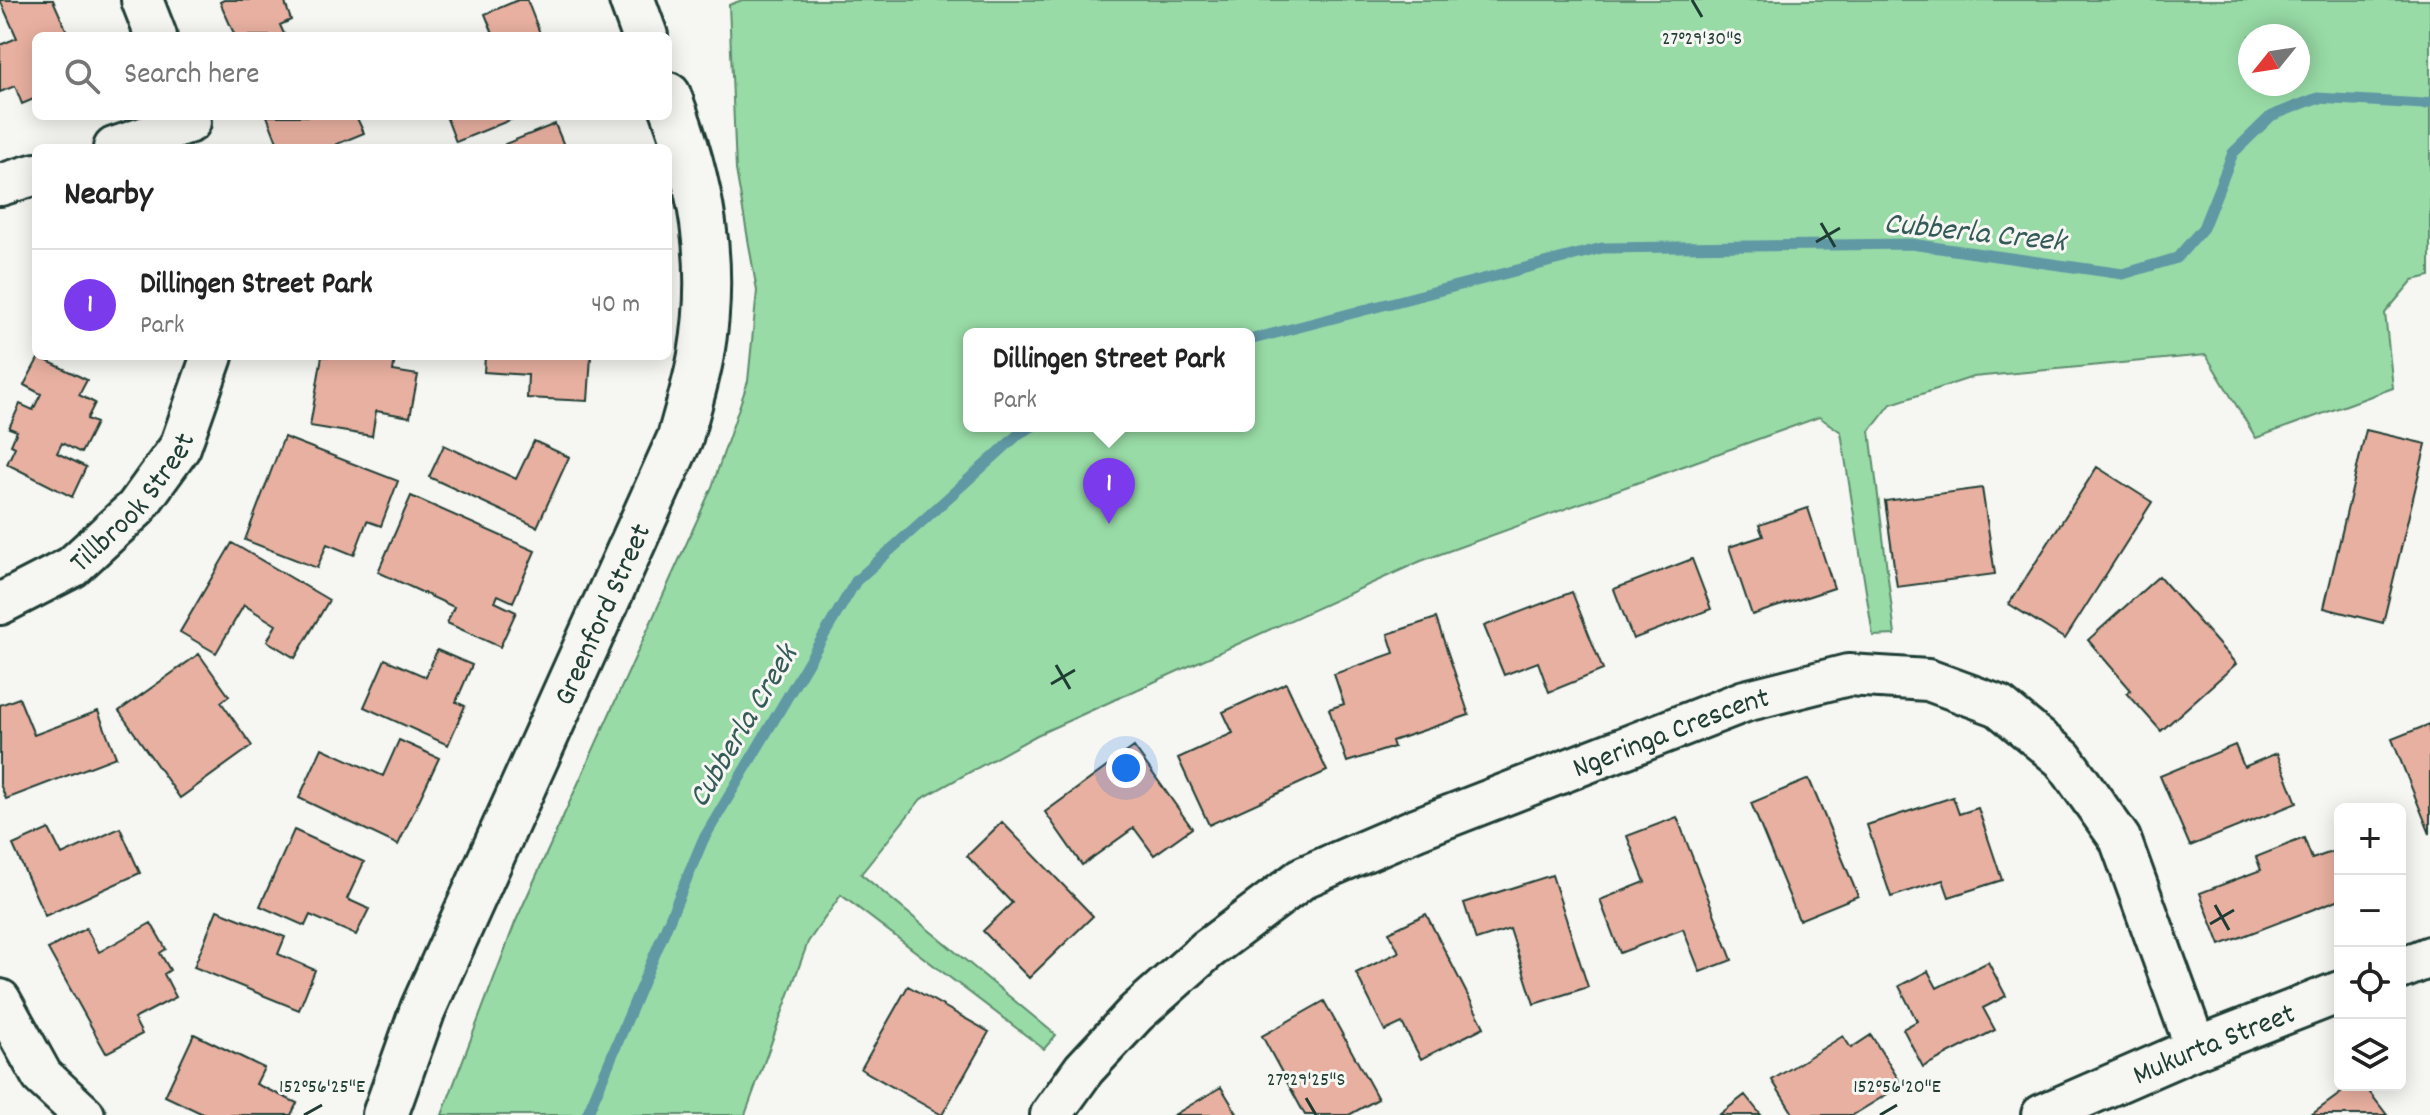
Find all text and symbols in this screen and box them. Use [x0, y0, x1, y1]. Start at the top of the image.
north arrow [2238, 24, 2310, 96]
text: 27°29'30"S [1662, 26, 1742, 54]
search box [32, 32, 672, 120]
icon: search [60, 54, 104, 98]
text: Search here [124, 55, 260, 98]
text: Nearby [64, 172, 153, 221]
water label: Cubberla Creek [1881, 203, 2070, 268]
text: Dillingen Street Park [140, 265, 373, 308]
text: 1 [87, 287, 93, 324]
text: 40 m [591, 287, 640, 324]
text: Park [140, 308, 184, 345]
popup [963, 328, 1255, 432]
text: Dillingen Street Park [993, 340, 1225, 383]
text: Park [993, 383, 1037, 420]
street label: Tillbrook Street [62, 428, 209, 585]
pin: 1 [1083, 458, 1135, 524]
street label: Greenford Street [545, 518, 665, 714]
water label: Cubberla Creek [679, 635, 813, 818]
street label: Ngeringa Crescent [1567, 679, 1774, 792]
your location [1106, 748, 1146, 788]
map controls [2334, 803, 2406, 1091]
button: + [2334, 803, 2406, 875]
button: − [2334, 875, 2406, 947]
button: locate [2334, 947, 2406, 1019]
street label: Mukurta Street [2127, 994, 2302, 1099]
button: layers [2334, 1019, 2406, 1091]
text: 27°29'25"S [1267, 1067, 1345, 1095]
text: 152°56'25"E [279, 1074, 365, 1102]
text: 152°56'20"E [1853, 1074, 1941, 1102]

